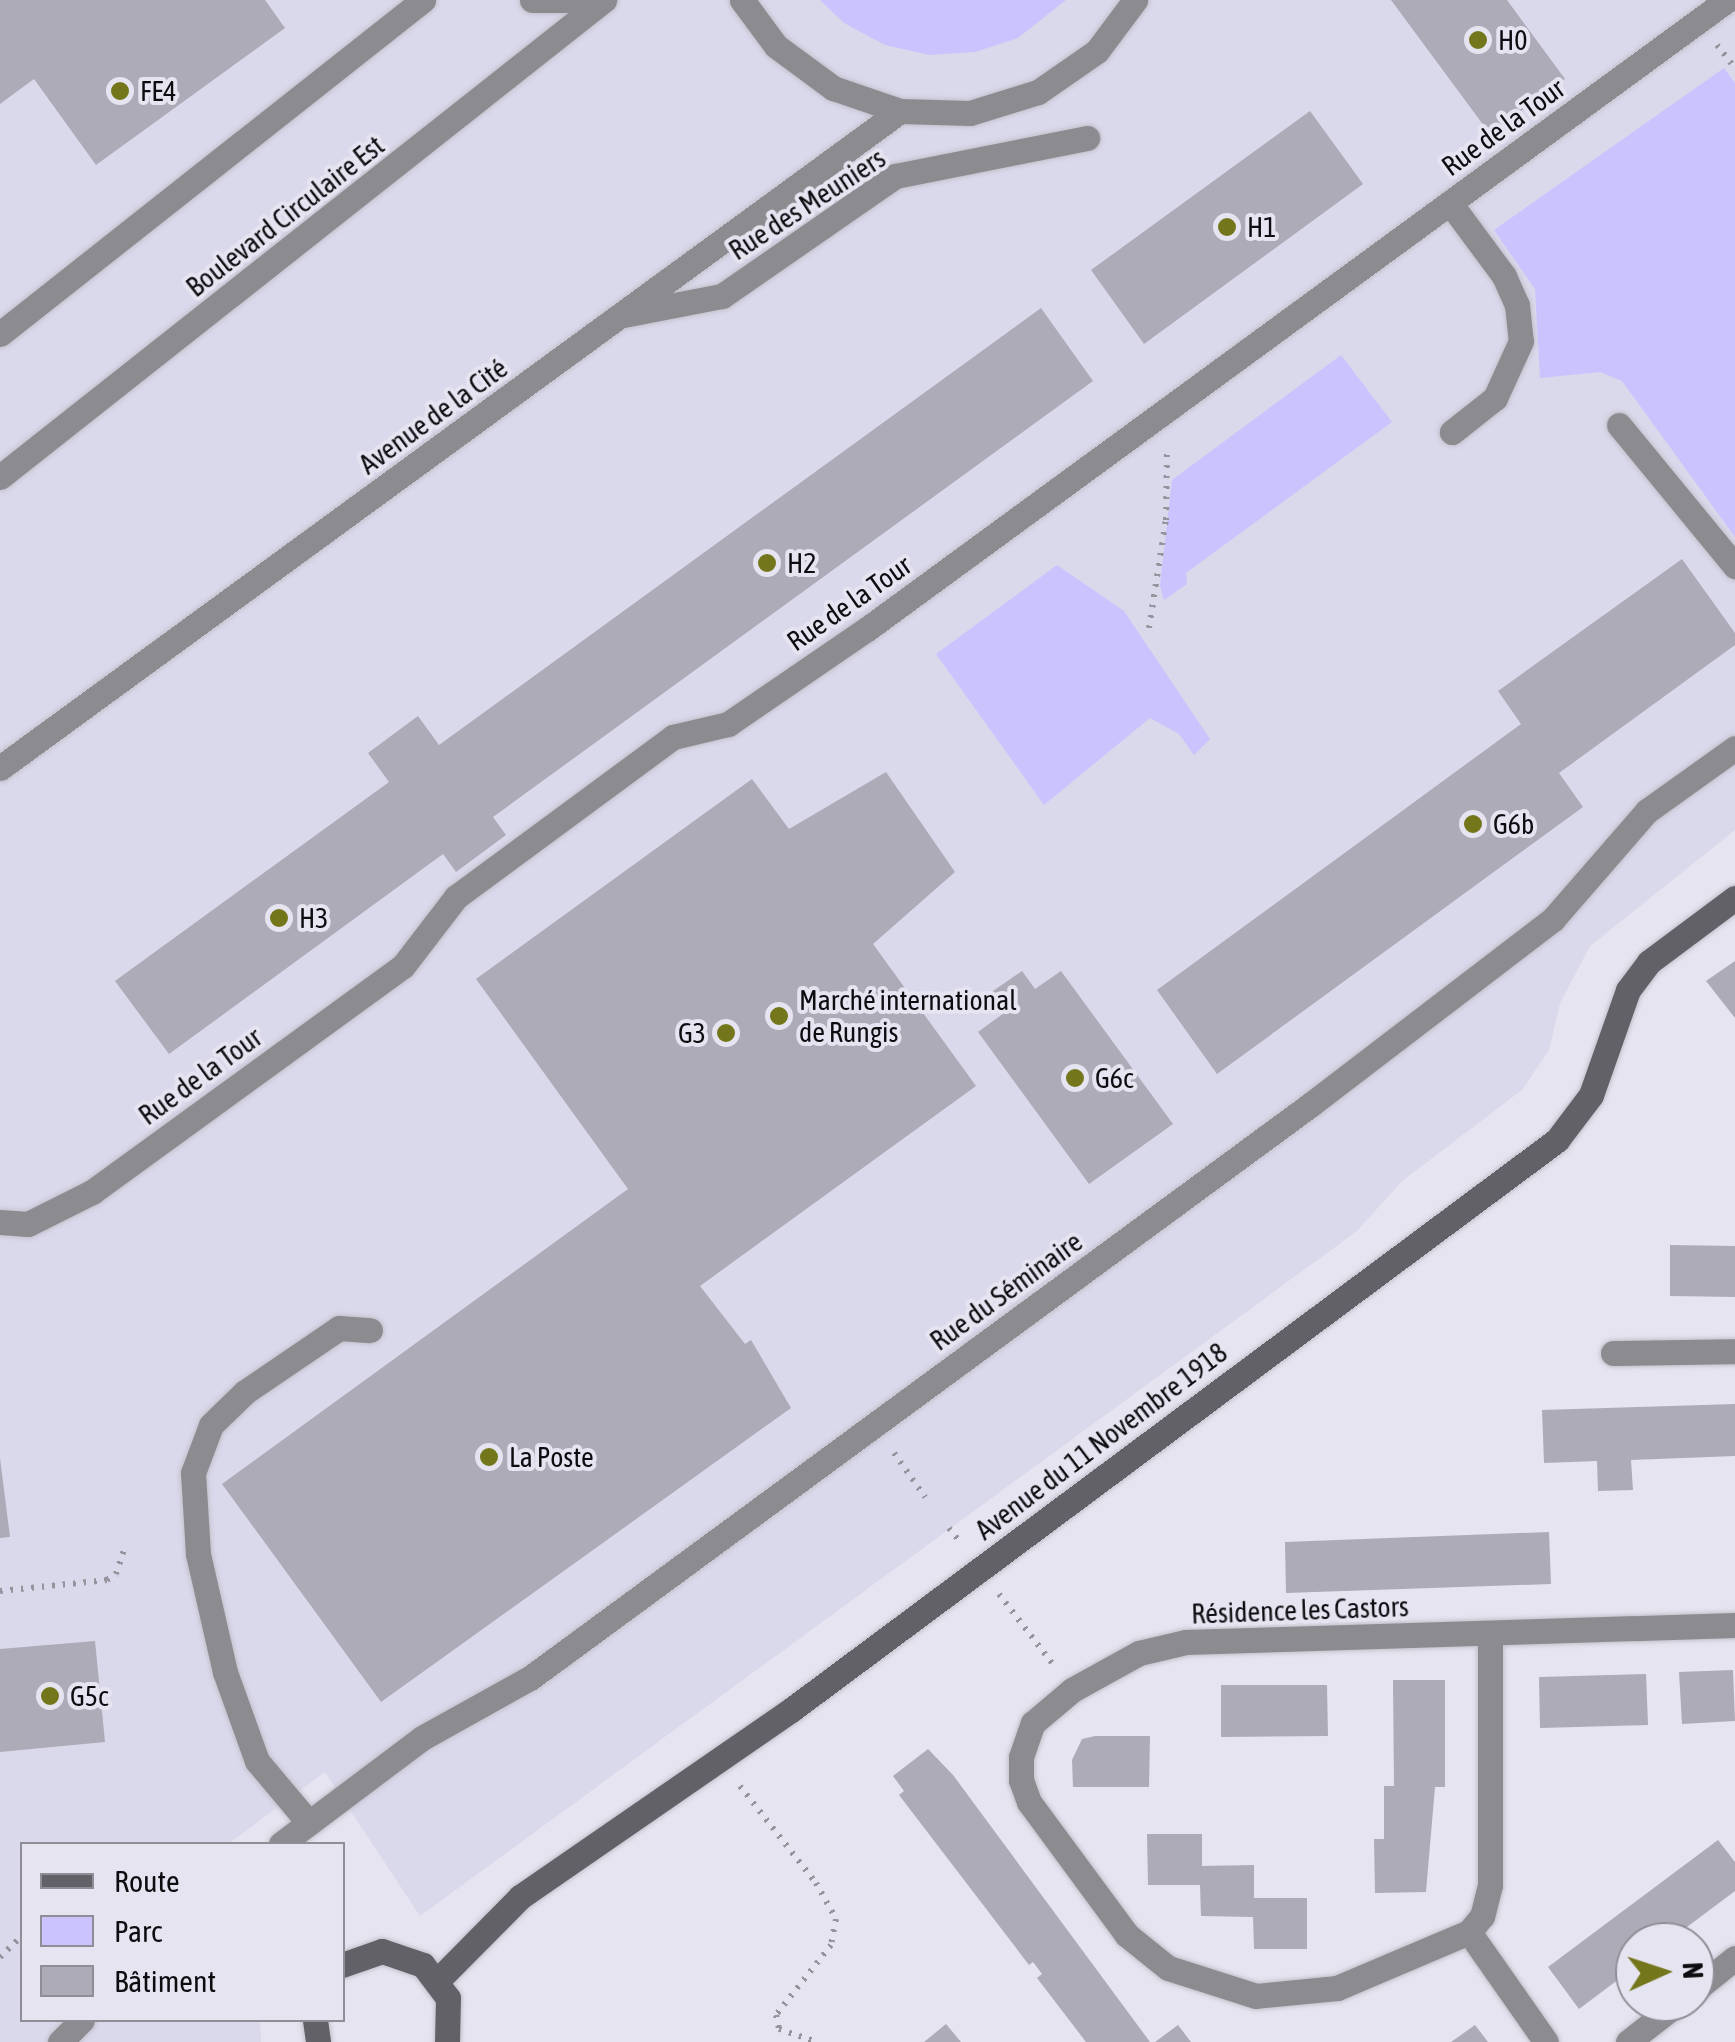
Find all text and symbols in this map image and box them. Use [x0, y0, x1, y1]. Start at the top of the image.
place label: H0 [1498, 23, 1527, 57]
marker: H0 [1467, 29, 1489, 51]
street label: Rue de la Tour [1435, 71, 1571, 183]
place label: FE4 [140, 74, 176, 108]
marker: FE4 [109, 80, 131, 102]
street label: Boulevard Circulaire Est [179, 128, 391, 304]
street label: Rue des Meuniers [723, 141, 891, 267]
place label: H1 [1247, 210, 1276, 244]
marker: H1 [1216, 216, 1238, 238]
street label: Avenue de la Cité [352, 351, 514, 481]
place label: H2 [787, 546, 816, 580]
street label: Rue de la Tour [780, 548, 918, 658]
marker: H2 [756, 552, 778, 574]
place label: G6b [1493, 807, 1534, 841]
marker: G6b [1462, 813, 1484, 835]
place label: H3 [299, 901, 328, 935]
marker: H3 [268, 907, 290, 929]
place label: Marché international de Rungis [799, 983, 1017, 1049]
marker: Marché international de Rungis [768, 1005, 790, 1027]
place label: G3 [678, 1016, 706, 1050]
street label: Rue de la Tour [132, 1020, 268, 1132]
marker: G3 [715, 1022, 737, 1044]
place label: G6c [1095, 1061, 1133, 1095]
marker: G6c [1064, 1067, 1086, 1089]
street label: Rue du Séminaire [923, 1225, 1089, 1357]
street label: Avenue du 11 Novembre 1918 [969, 1335, 1233, 1547]
place label: La Poste [509, 1440, 594, 1474]
marker: La Poste [478, 1446, 500, 1468]
street label: Résidence les Castors [1191, 1589, 1409, 1631]
place label: G5c [70, 1679, 108, 1713]
marker: G5c [39, 1685, 61, 1707]
legend [20, 1842, 345, 2022]
text: Route [114, 1864, 180, 1898]
text: Parc [114, 1914, 162, 1948]
north arrow [1615, 1922, 1715, 2022]
text: N [1677, 1961, 1709, 1980]
text: Bâtiment [114, 1964, 216, 1998]

